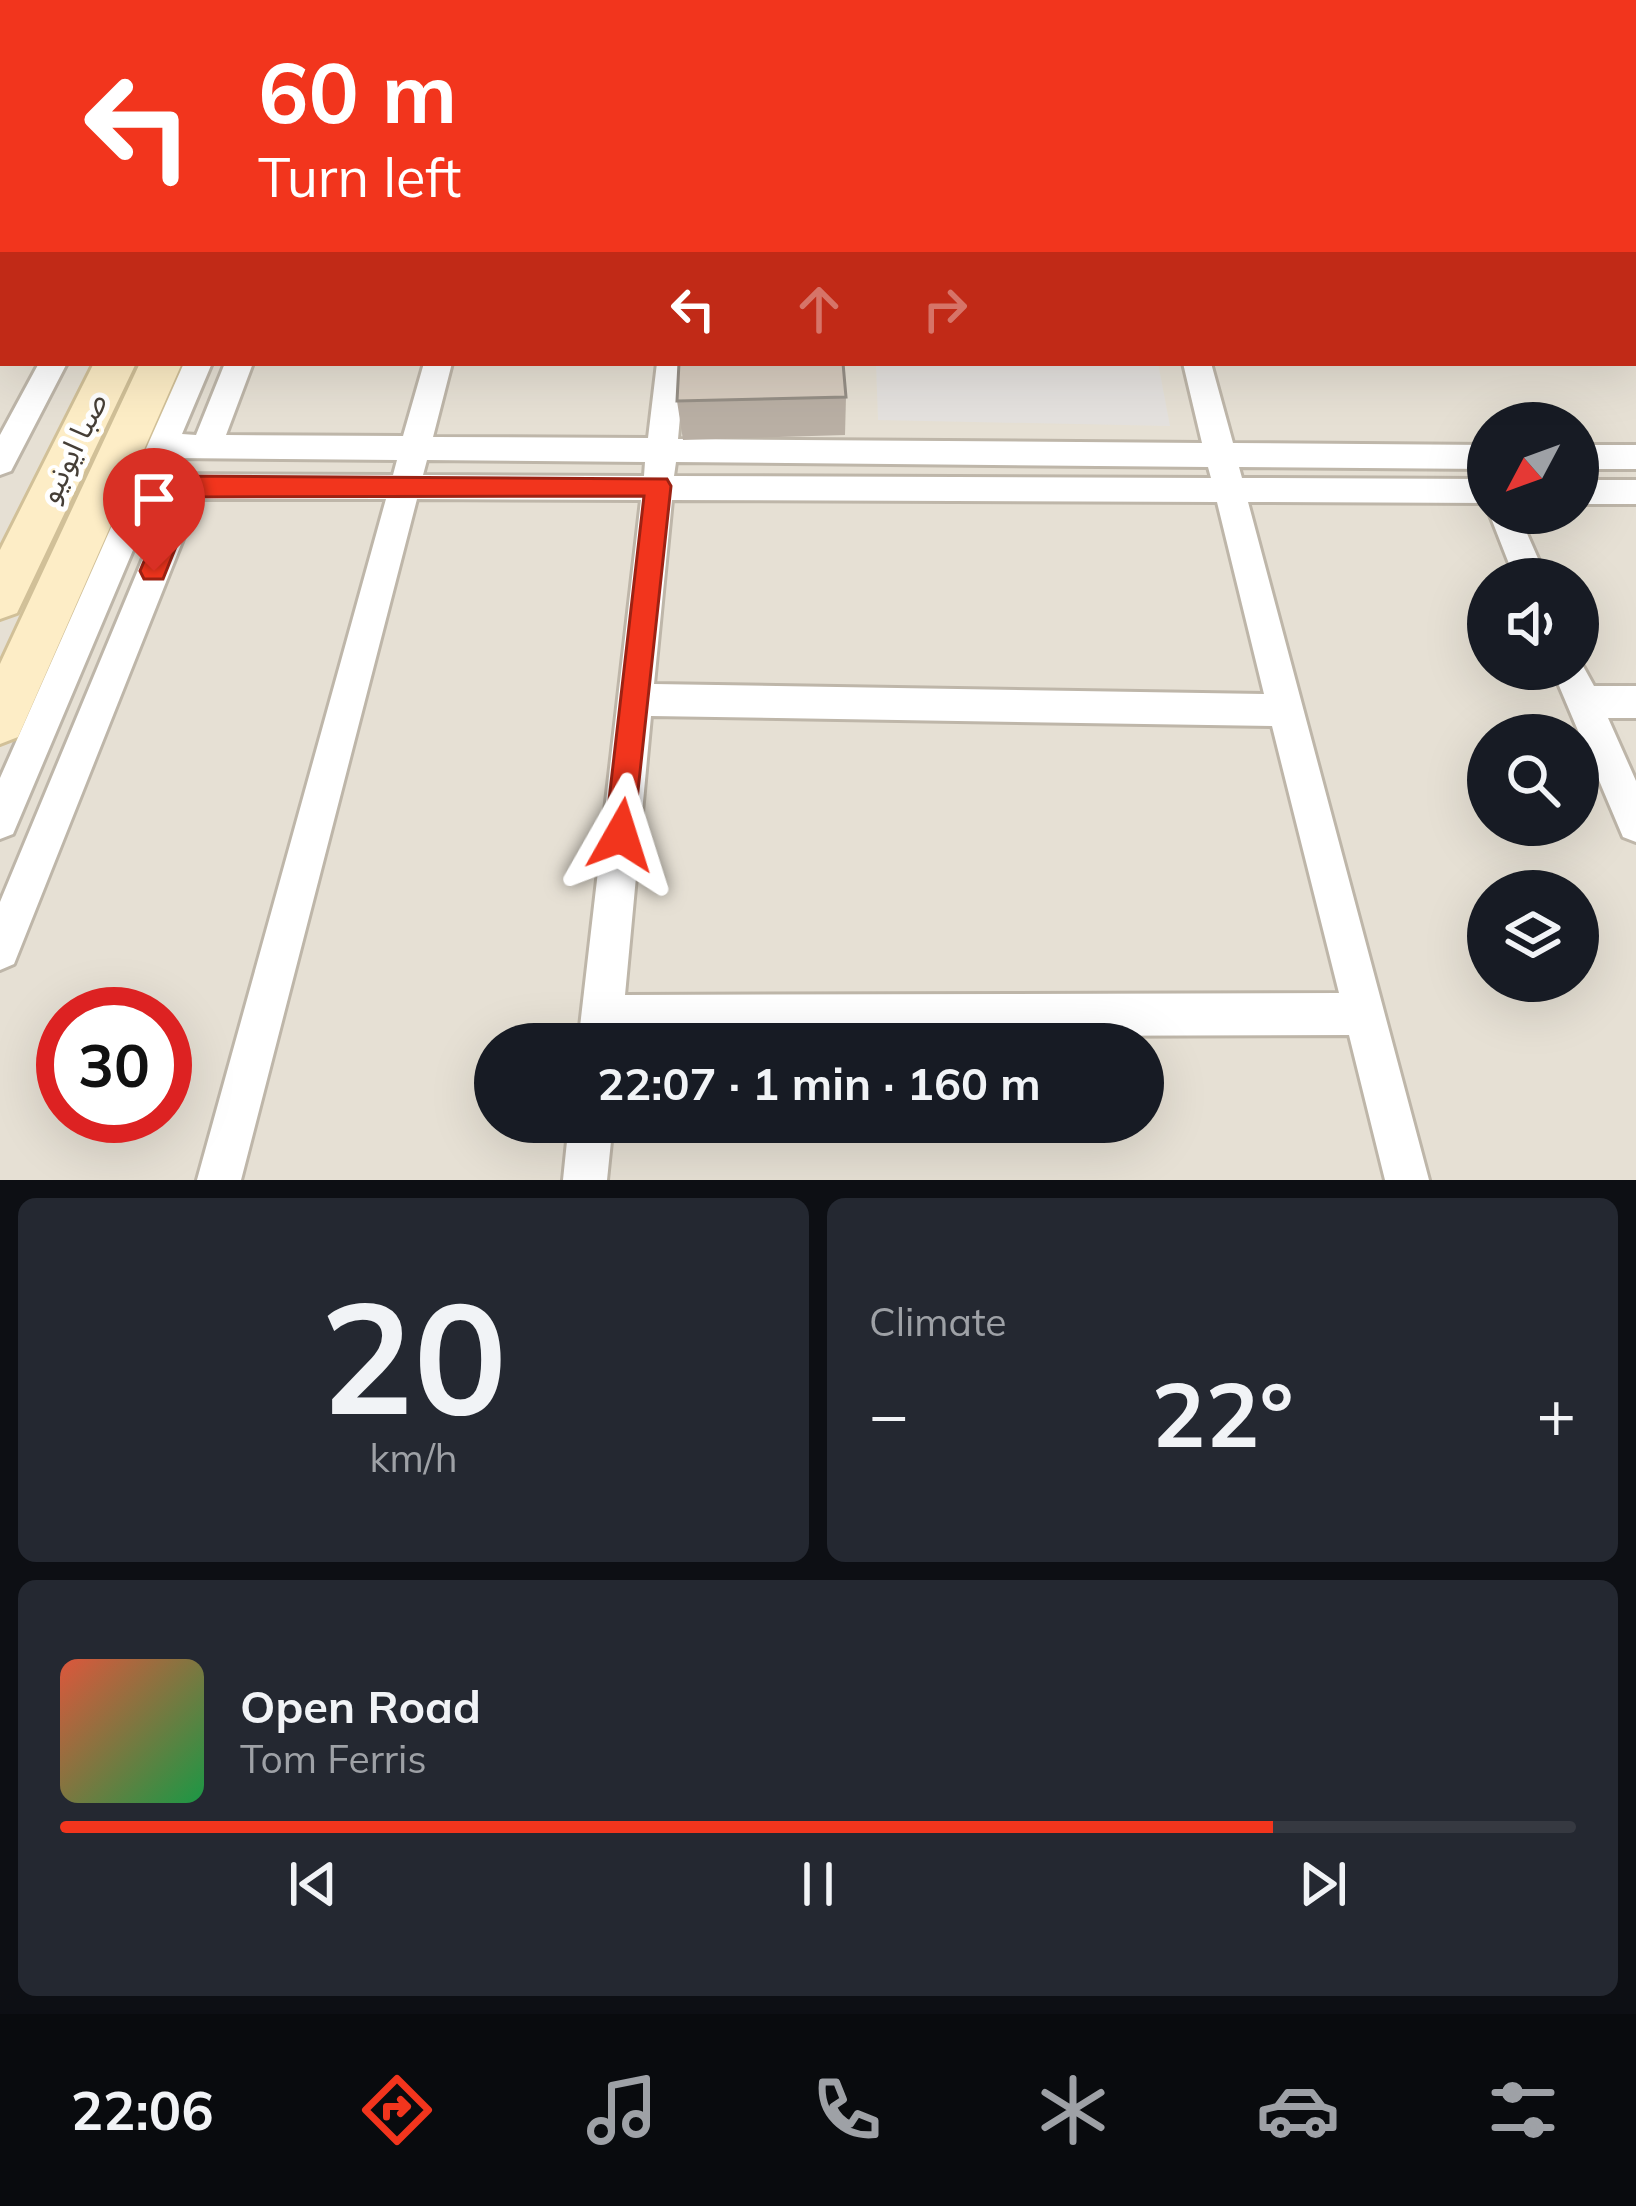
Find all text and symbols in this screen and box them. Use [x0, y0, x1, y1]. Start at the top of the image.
text: 60 m [258, 39, 457, 144]
icon: left [60, 48, 216, 204]
text: Turn left [258, 143, 461, 211]
icon: left [660, 276, 726, 342]
icon: ahead [786, 276, 852, 342]
icon: right [912, 276, 978, 342]
street label: صبا ایونیو [29, 386, 115, 509]
north arrow [1467, 402, 1599, 534]
map controls [1467, 402, 1599, 1002]
pin [103, 448, 205, 571]
icon: arrive [121, 466, 187, 532]
button: sound [1467, 558, 1599, 690]
button: search [1467, 714, 1599, 846]
position arrow [558, 772, 684, 898]
button: layers [1467, 870, 1599, 1002]
speed limit sign: 30 [36, 987, 192, 1143]
text: 22:07 · 1 min · 160 m [597, 1055, 1041, 1111]
text: 20 [320, 1257, 507, 1453]
text: Climate [869, 1297, 1007, 1346]
text: 22° [1151, 1357, 1294, 1470]
text: − [869, 1372, 909, 1455]
text: + [1536, 1372, 1576, 1455]
text: km/h [369, 1433, 458, 1482]
text: Open Road [240, 1678, 481, 1734]
text: Tom Ferris [240, 1734, 427, 1783]
icon: previous [280, 1851, 346, 1917]
icon: pause [785, 1851, 851, 1917]
icon: next [1290, 1851, 1356, 1917]
icon: directions [355, 2068, 439, 2152]
icon: music [580, 2068, 664, 2152]
icon: phone [805, 2068, 889, 2152]
icon: climate [1031, 2068, 1115, 2152]
icon: car [1256, 2068, 1340, 2152]
icon: filters [1481, 2068, 1565, 2152]
text: 22:06 [71, 2076, 214, 2144]

